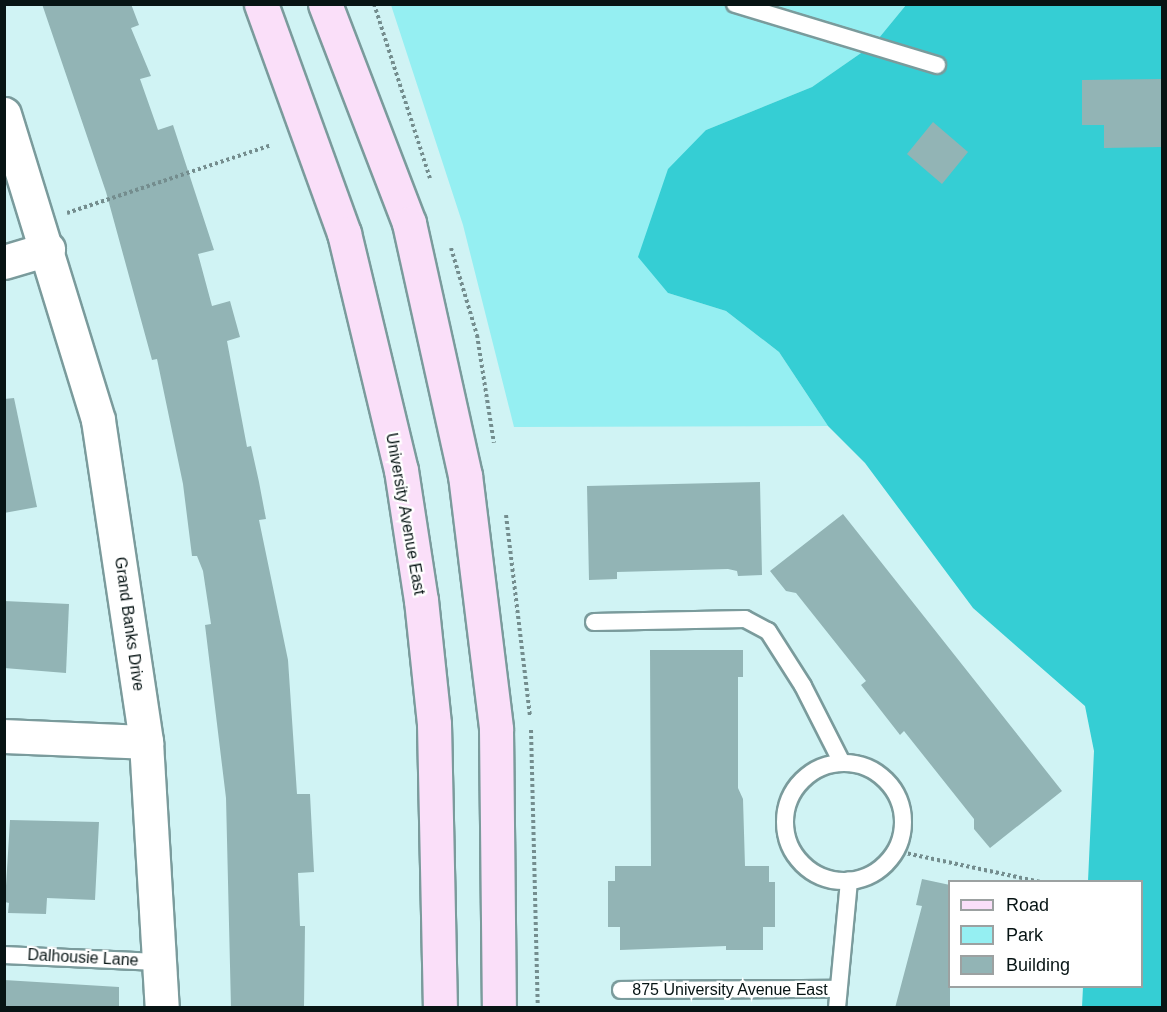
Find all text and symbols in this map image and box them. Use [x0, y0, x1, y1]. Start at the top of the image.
street label: University Avenue East [381, 431, 429, 597]
street label: Grand Banks Drive [110, 556, 148, 692]
legend [948, 880, 1143, 988]
text: Road [1006, 895, 1049, 915]
text: Park [1006, 925, 1043, 945]
street label: Dalhousie Lane [27, 946, 139, 970]
text: Building [1006, 955, 1070, 975]
street label: 875 University Avenue East [632, 980, 828, 1000]

